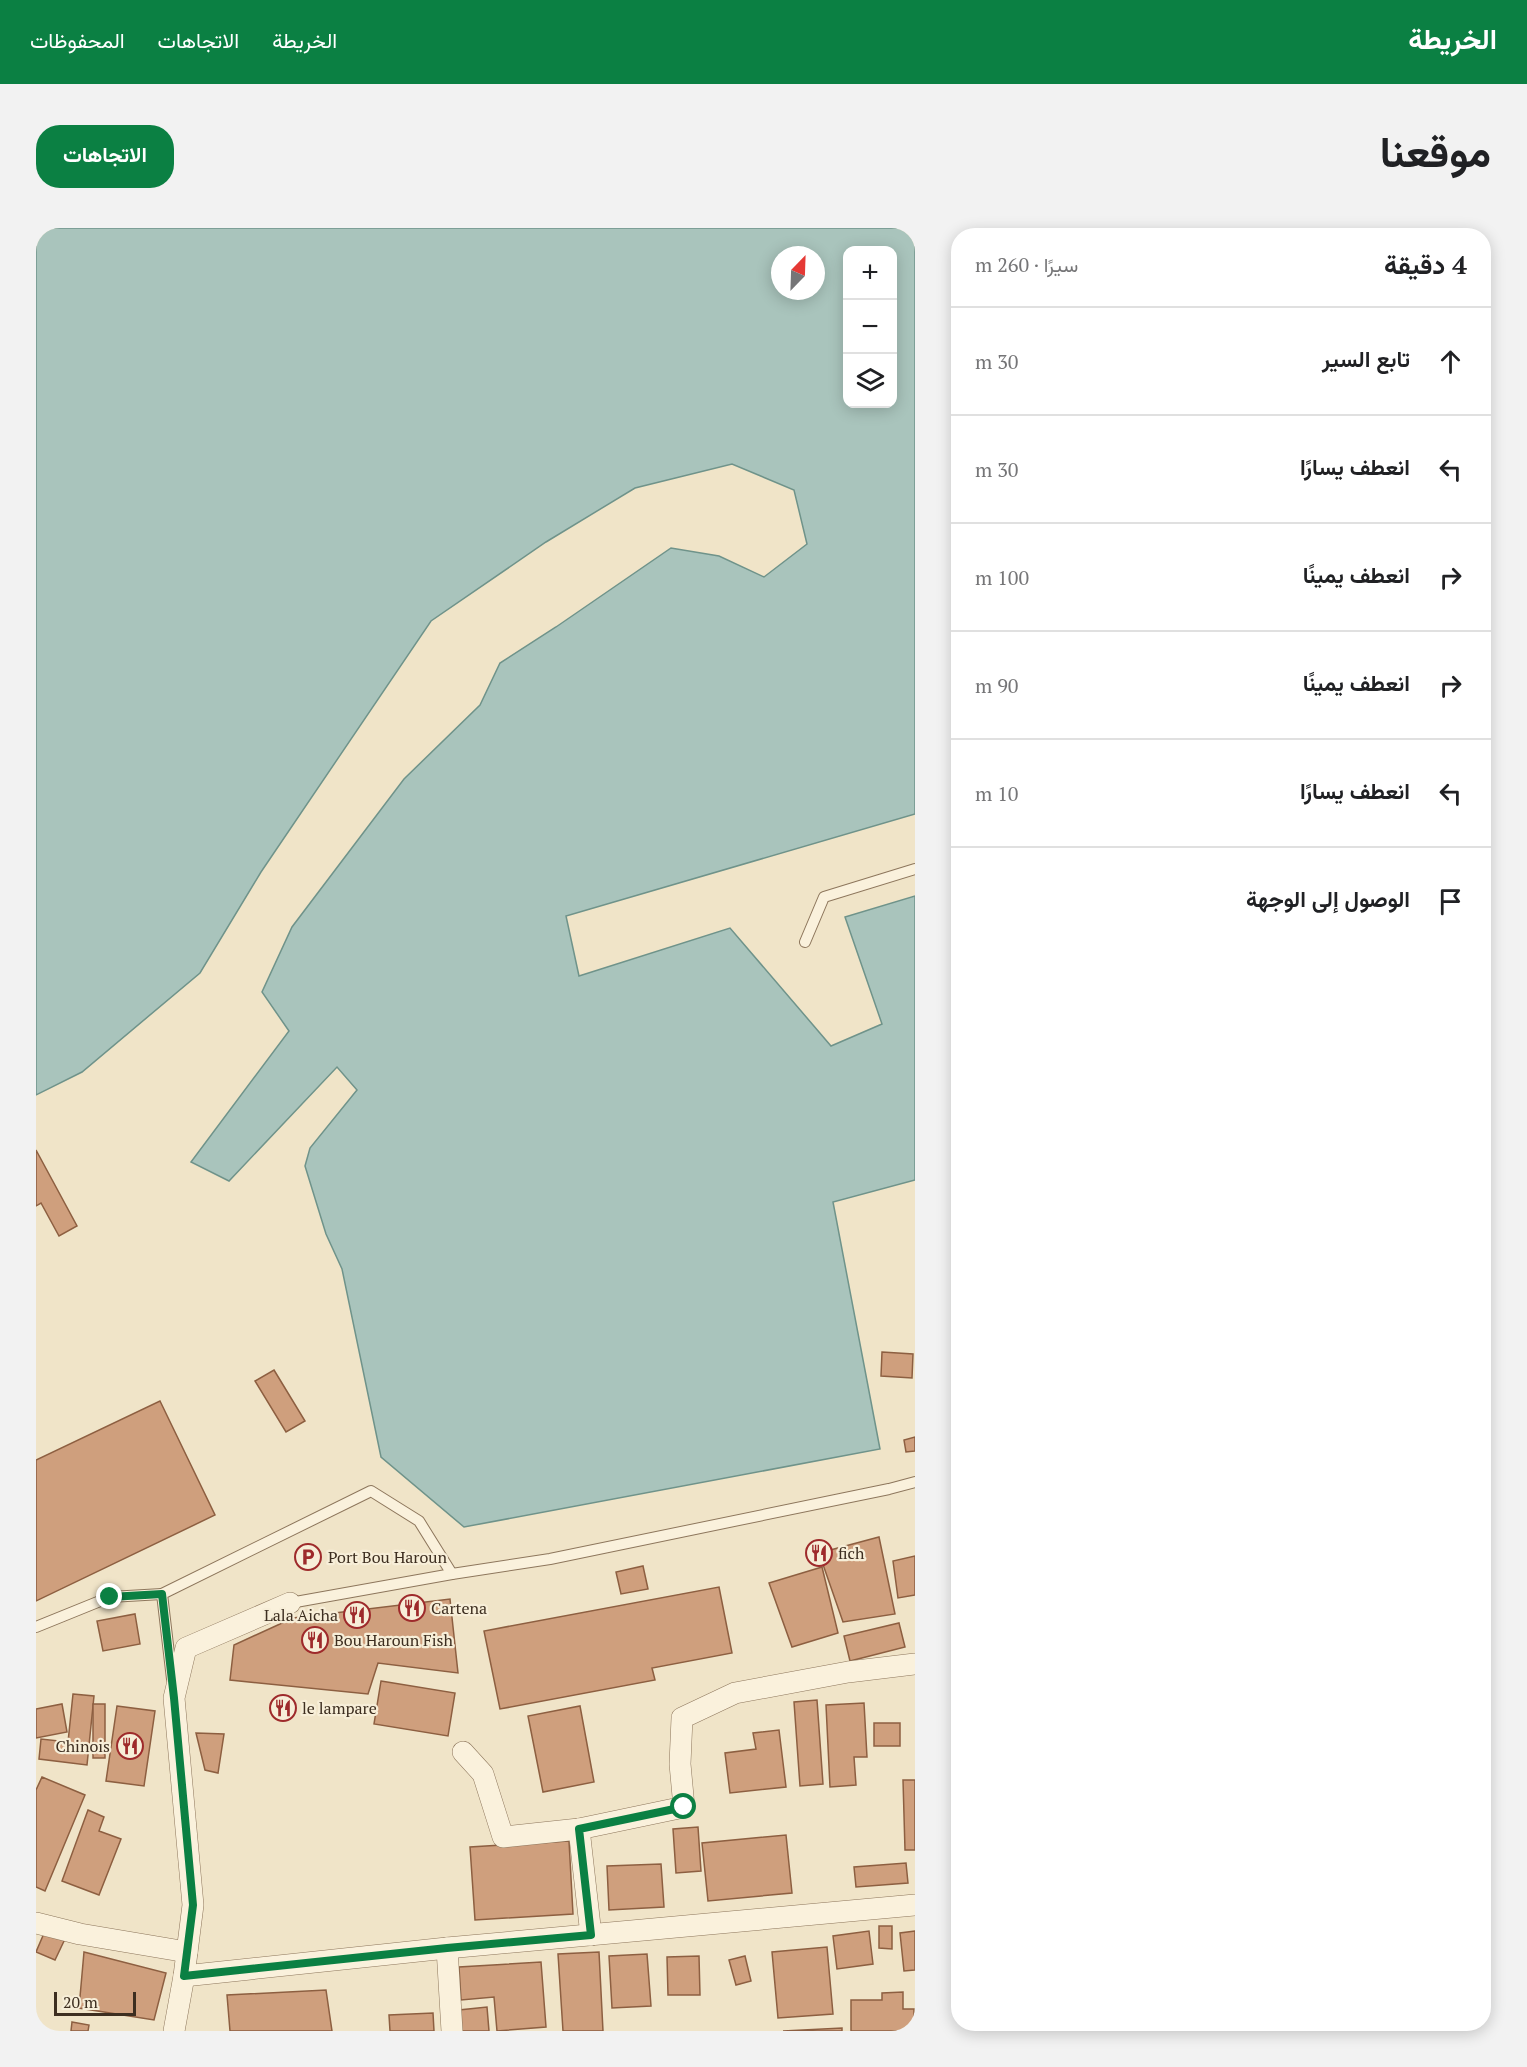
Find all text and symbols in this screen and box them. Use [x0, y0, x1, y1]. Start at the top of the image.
text: الخريطة [1408, 20, 1497, 57]
text: المحفوظات [30, 26, 125, 54]
text: الاتجاهات [158, 26, 239, 54]
text: الخريطة [272, 26, 337, 54]
text: موقعنا [1380, 123, 1491, 179]
button: الاتجاهات [36, 125, 174, 188]
north arrow [771, 246, 825, 300]
map controls [843, 246, 897, 408]
button: + [843, 246, 897, 300]
text: 4 دقيقة [1384, 247, 1467, 281]
text: سيرًا · 260 m [975, 251, 1078, 278]
button: − [843, 300, 897, 354]
text: تابع السير [1322, 344, 1410, 373]
icon: ahead [1434, 345, 1467, 378]
text: 30 m [975, 348, 1018, 375]
button: layers [843, 354, 897, 408]
text: انعطف يسارًا [1300, 452, 1410, 481]
icon: left [1434, 453, 1467, 486]
text: 30 m [975, 456, 1018, 483]
text: انعطف يمينًا [1303, 560, 1410, 589]
icon: right [1434, 561, 1467, 594]
text: 100 m [975, 564, 1029, 591]
text: انعطف يمينًا [1303, 668, 1410, 697]
icon: right [1434, 669, 1467, 702]
text: 90 m [975, 672, 1018, 699]
text: انعطف يسارًا [1300, 776, 1410, 805]
icon: left [1434, 777, 1467, 810]
text: 10 m [975, 780, 1018, 807]
text: الوصول إلى الوجهة [1246, 884, 1410, 913]
icon: arrive [1434, 885, 1467, 918]
restaurant icon: fich [804, 1538, 834, 1568]
parking icon: Port Bou Haroun [293, 1542, 323, 1572]
place label: fich [838, 1542, 865, 1564]
place label: Port Bou Haroun [328, 1546, 448, 1568]
route end [96, 1583, 122, 1609]
restaurant icon: Cartena [397, 1593, 427, 1623]
place label: Cartena [431, 1597, 487, 1619]
restaurant icon: Lala Aicha [342, 1600, 372, 1630]
place label: Lala Aicha [264, 1604, 338, 1626]
restaurant icon: Bou Haroun Fish [300, 1625, 330, 1655]
place label: Bou Haroun Fish [334, 1629, 454, 1651]
restaurant icon: le lampare [268, 1693, 298, 1723]
place label: le lampare [302, 1697, 377, 1719]
restaurant icon: Chinois [115, 1731, 145, 1761]
place label: Chinois [55, 1735, 110, 1757]
route start [670, 1793, 696, 1819]
scale bar [54, 1989, 136, 2016]
text: 20 m [63, 1991, 98, 2013]

